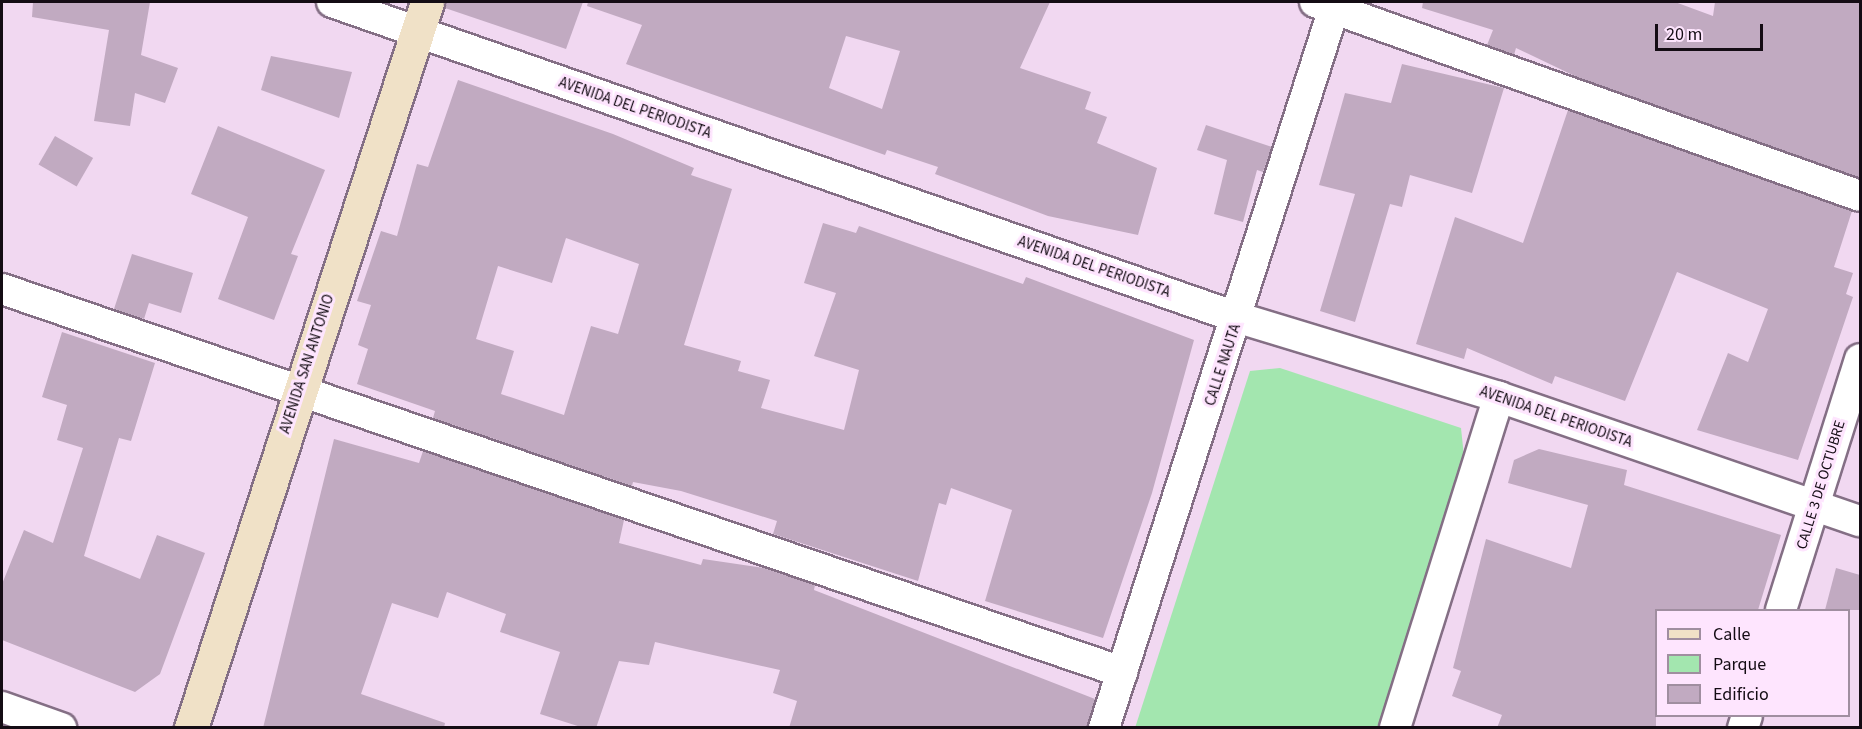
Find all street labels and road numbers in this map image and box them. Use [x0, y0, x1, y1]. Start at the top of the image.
street label: AVENIDA DEL PERIODISTA [556, 73, 714, 143]
street label: AVENIDA DEL PERIODISTA [1015, 232, 1173, 302]
street label: AVENIDA SAN ANTONIO [276, 292, 338, 436]
street label: CALLE NAUTA [1201, 322, 1245, 408]
street label: AVENIDA DEL PERIODISTA [1477, 382, 1635, 452]
street label: CALLE 3 DE OCTUBRE [1793, 418, 1849, 552]

